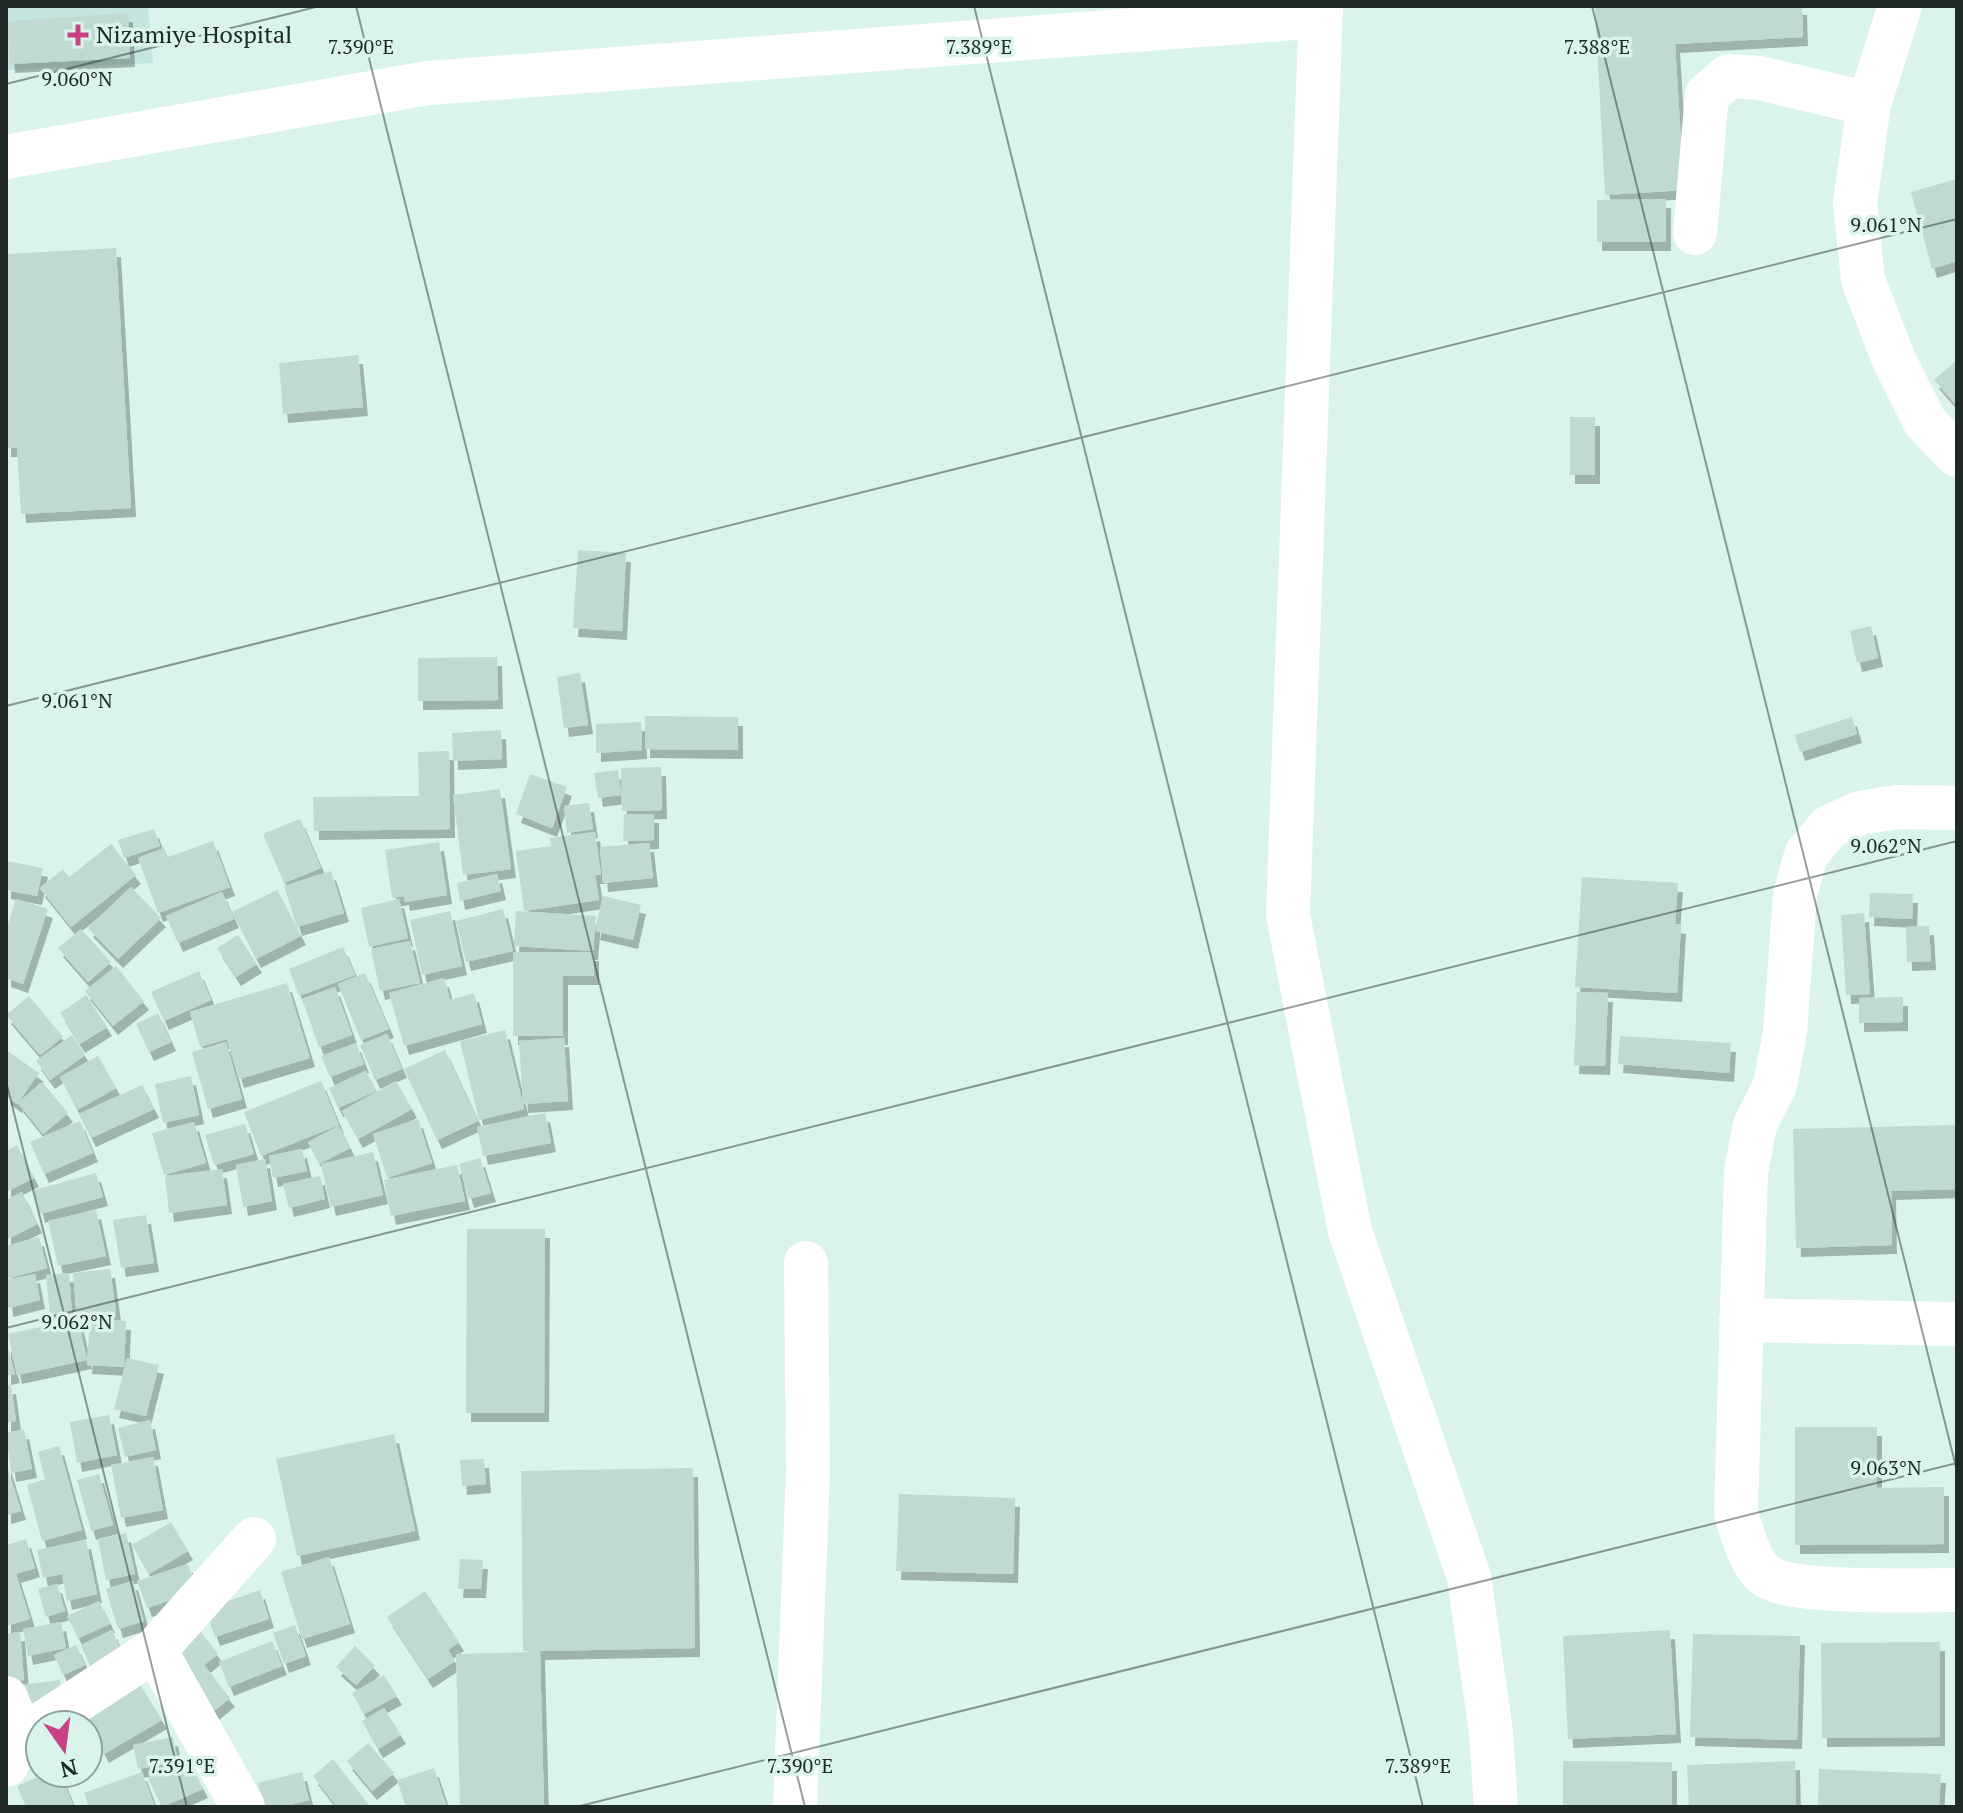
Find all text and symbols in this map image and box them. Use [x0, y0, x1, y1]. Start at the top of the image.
place label: Nizamiye Hospital [96, 18, 292, 50]
marker: Nizamiye Hospital [67, 24, 89, 46]
text: 7.390°E [328, 33, 394, 60]
text: 7.389°E [946, 33, 1012, 60]
text: 7.388°E [1564, 33, 1630, 60]
text: 9.060°N [41, 65, 113, 92]
text: 9.061°N [1850, 211, 1922, 238]
text: 9.061°N [41, 687, 113, 714]
text: 9.062°N [1850, 832, 1922, 859]
text: 9.062°N [41, 1308, 113, 1335]
text: 9.063°N [1850, 1454, 1922, 1481]
north arrow [24, 1709, 104, 1789]
text: 7.391°E [149, 1752, 215, 1779]
text: 7.390°E [767, 1752, 833, 1779]
text: 7.389°E [1385, 1752, 1451, 1779]
text: N [57, 1753, 81, 1785]

